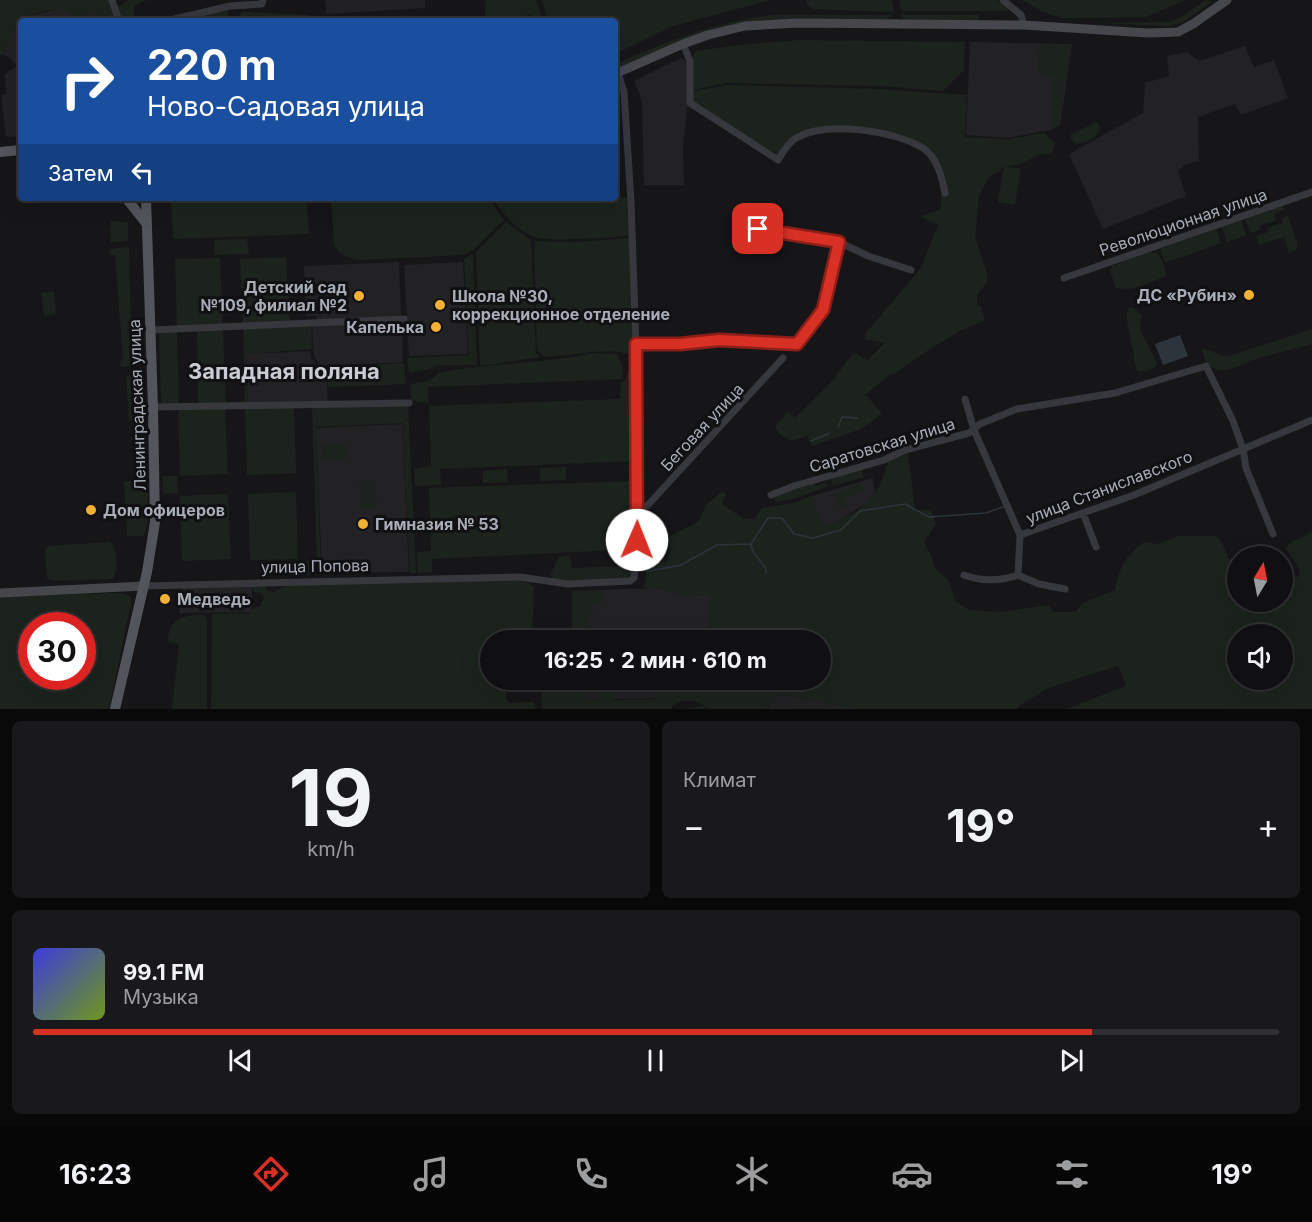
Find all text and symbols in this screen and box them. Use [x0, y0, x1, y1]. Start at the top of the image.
text: 220 m [147, 39, 277, 90]
icon: right [48, 42, 126, 120]
text: Ново-Садовая улица [147, 90, 425, 123]
icon: left [126, 156, 159, 189]
text: Затем [48, 160, 114, 186]
street label: Революционная улица [1096, 184, 1270, 260]
pin [732, 203, 783, 254]
icon: arrive [741, 212, 774, 245]
place label: Детский сад №109, филиал №2 [200, 277, 347, 315]
place label: ДС «Рубин» [1137, 285, 1237, 305]
place label: Школа №30, коррекционное отделение [452, 286, 670, 324]
marker: ДС «Рубин» [1242, 288, 1256, 302]
marker: Детский сад №109, филиал №2 [352, 289, 366, 303]
marker: Школа №30, коррекционное отделение [433, 298, 447, 312]
place label: Капелька [346, 317, 424, 337]
street label: Ленинградская улица [124, 319, 150, 491]
marker: Капелька [429, 320, 443, 334]
district label: Западная поляна [188, 358, 380, 384]
street label: Беговая улица [656, 379, 748, 475]
street label: Саратовская улица [807, 413, 957, 477]
street label: улица Станиславского [1023, 446, 1195, 528]
place label: Дом офицеров [103, 500, 225, 520]
marker: Дом офицеров [84, 503, 98, 517]
position arrow [605, 508, 669, 572]
place label: Гимназия № 53 [375, 514, 499, 534]
marker: Гимназия № 53 [356, 517, 370, 531]
north arrow [1227, 546, 1293, 612]
map controls [1227, 546, 1293, 690]
street label: улица Попова [261, 555, 369, 577]
place label: Медведь [177, 589, 251, 609]
marker: Медведь [158, 592, 172, 606]
speed limit sign: 30 [18, 612, 96, 690]
button: sound [1227, 624, 1293, 690]
text: 16:25 · 2 мин · 610 m [544, 647, 767, 673]
text: 19 [289, 750, 373, 845]
text: Климат [683, 768, 756, 792]
text: 19° [946, 798, 1016, 853]
text: − [683, 806, 705, 846]
text: + [1257, 806, 1279, 846]
text: km/h [307, 837, 355, 861]
text: 99.1 FM [123, 959, 204, 985]
text: Музыка [123, 985, 199, 1009]
icon: previous [224, 1044, 257, 1077]
icon: pause [639, 1044, 672, 1077]
icon: next [1055, 1044, 1088, 1077]
icon: directions [250, 1153, 292, 1195]
icon: music [410, 1153, 452, 1195]
icon: phone [570, 1153, 612, 1195]
icon: climate [731, 1153, 773, 1195]
icon: car [891, 1153, 933, 1195]
icon: filters [1051, 1153, 1093, 1195]
text: 16:23 [59, 1158, 132, 1191]
text: 19° [1211, 1158, 1253, 1191]

